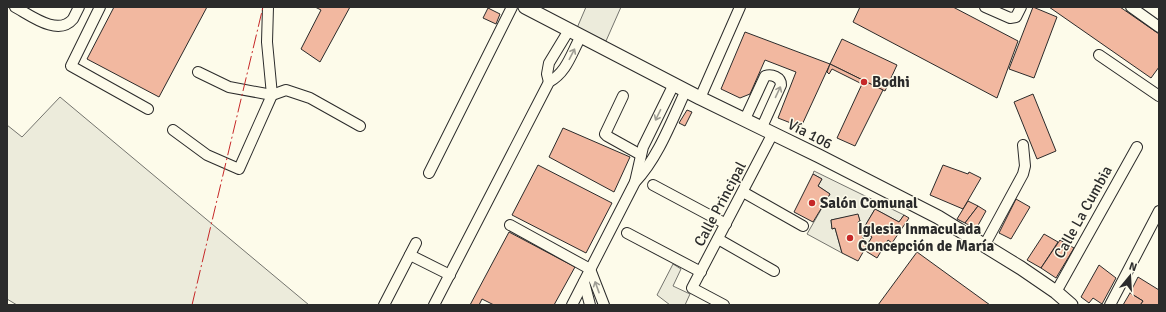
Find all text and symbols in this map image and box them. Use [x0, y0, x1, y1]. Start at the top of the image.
one-way arrow [568, 48, 576, 60]
place label: Bodhi [872, 73, 910, 91]
marker: Bodhi [859, 77, 869, 87]
one-way arrow [775, 86, 782, 98]
one-way arrow [654, 109, 661, 121]
street label: Vía 106 [785, 115, 835, 153]
street label: Calle Principal [690, 159, 750, 249]
street label: Calle La Cumbia [1050, 163, 1116, 261]
place label: Salón Comunal [820, 194, 918, 212]
marker: Salón Comunal [807, 198, 817, 208]
place label: Iglesia Inmaculada Concepción de María [858, 220, 994, 255]
marker: Iglesia Inmaculada Concepción de María [845, 233, 855, 243]
north arrow [1110, 256, 1150, 296]
text: N [1127, 260, 1139, 274]
one-way arrow [593, 281, 600, 294]

